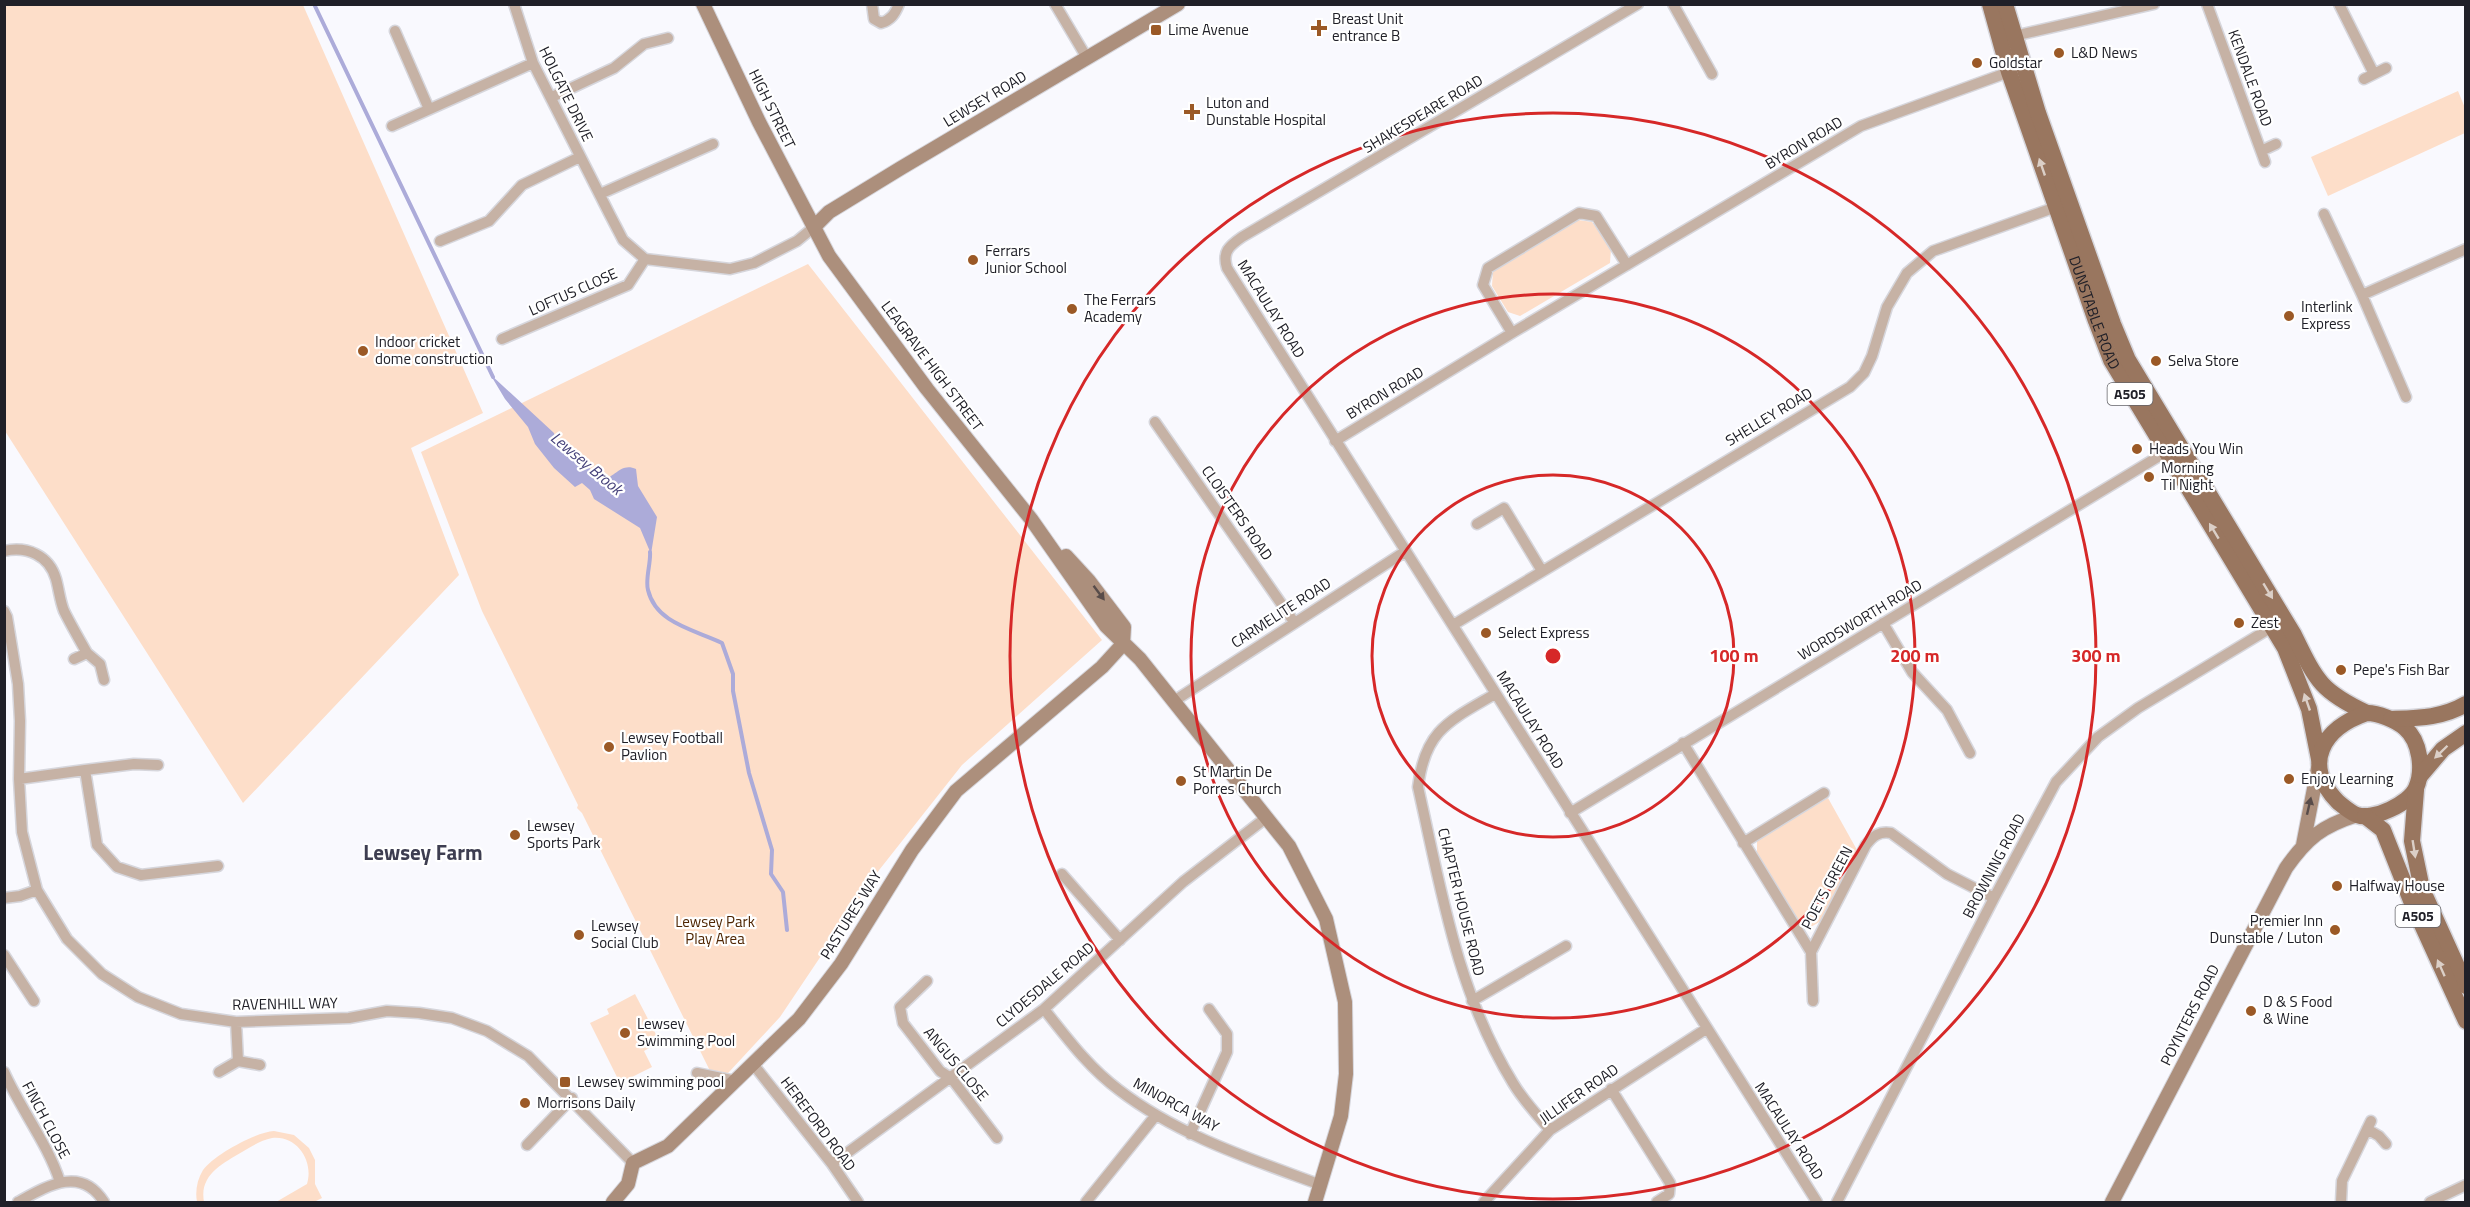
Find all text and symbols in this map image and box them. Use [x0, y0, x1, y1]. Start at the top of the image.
place label: Breast Unit entrance B [1332, 7, 1404, 47]
place label: Lime Avenue [1168, 18, 1249, 41]
marker: Breast Unit entrance B [1310, 19, 1328, 37]
marker: Lime Avenue [1149, 23, 1163, 37]
street label: KENDALE ROAD [2222, 26, 2279, 130]
place label: L&D News [2071, 41, 2137, 64]
street label: HOLGATE DRIVE [533, 42, 599, 145]
marker: L&D News [2052, 46, 2066, 60]
place label: Goldstar [1989, 51, 2043, 74]
marker: Goldstar [1970, 56, 1984, 70]
street label: LEWSEY ROAD [938, 64, 1031, 133]
street label: HIGH STREET [743, 65, 802, 153]
street label: SHAKESPEARE ROAD [1358, 69, 1487, 159]
place label: Luton and Dunstable Hospital [1206, 91, 1326, 131]
marker: Luton and Dunstable Hospital [1183, 103, 1201, 121]
street label: BYRON ROAD [1760, 110, 1847, 175]
one-way arrow [2037, 158, 2047, 176]
place label: Ferrars Junior School [985, 239, 1067, 279]
marker: Ferrars Junior School [966, 253, 980, 267]
street label: DUNSTABLE ROAD [2063, 253, 2126, 374]
street label: MACAULAY ROAD [1232, 255, 1311, 362]
street label: LOFTUS CLOSE [525, 262, 621, 321]
place label: The Ferrars Academy [1084, 288, 1156, 328]
place label: Interlink Express [2301, 295, 2353, 335]
street label: LEAGRAVE HIGH STREET [876, 296, 989, 436]
marker: The Ferrars Academy [1065, 302, 1079, 316]
marker: Interlink Express [2282, 309, 2296, 323]
place label: Indoor cricket dome construction [375, 330, 493, 370]
marker: Indoor cricket dome construction [356, 344, 370, 358]
place label: Selva Store [2168, 349, 2239, 372]
marker: Selva Store [2149, 354, 2163, 368]
street label: BYRON ROAD [1341, 360, 1428, 425]
street label: SHELLEY ROAD [1721, 381, 1817, 452]
road number: A505 [2108, 383, 2152, 405]
water label: Lewsey Brook [546, 426, 630, 502]
place label: Heads You Win [2149, 437, 2243, 460]
marker: Heads You Win [2130, 442, 2144, 456]
place label: Morning Til Night [2161, 456, 2214, 496]
street label: CLOISTERS ROAD [1196, 461, 1279, 565]
marker: Morning Til Night [2142, 470, 2156, 484]
one-way arrow [2208, 523, 2219, 539]
street label: CARMELITE ROAD [1226, 572, 1335, 654]
street label: WORDSWORTH ROAD [1793, 573, 1926, 666]
one-way arrow [2262, 583, 2273, 599]
one-way arrow [1092, 586, 1104, 601]
place label: Zest [2251, 611, 2279, 634]
marker: Zest [2232, 616, 2246, 630]
place label: Select Express [1498, 621, 1589, 644]
marker: Select Express [1479, 626, 1493, 640]
text: 100 m [1709, 642, 1759, 669]
text: 200 m [1890, 642, 1940, 669]
text: 300 m [2071, 642, 2121, 669]
centre of rings [1543, 646, 1563, 666]
place label: Pepe's Fish Bar [2353, 658, 2449, 681]
marker: Pepe's Fish Bar [2334, 663, 2348, 677]
street label: MACAULAY ROAD [1491, 666, 1570, 773]
one-way arrow [2301, 693, 2311, 711]
place label: Lewsey Football Pavlion [621, 726, 723, 766]
marker: Lewsey Football Pavlion [602, 740, 616, 754]
one-way arrow [2434, 745, 2448, 759]
place label: St Martin De Porres Church [1193, 760, 1282, 800]
place label: Enjoy Learning [2301, 767, 2394, 790]
marker: Enjoy Learning [2282, 772, 2296, 786]
marker: St Martin De Porres Church [1174, 774, 1188, 788]
one-way arrow [2305, 797, 2315, 816]
street label: BROWNING ROAD [1956, 809, 2031, 922]
place label: Lewsey Sports Park [527, 814, 600, 854]
street label: CHAPTER HOUSE ROAD [1432, 825, 1491, 978]
marker: Lewsey Sports Park [508, 828, 522, 842]
district label: Lewsey Farm [363, 836, 483, 868]
one-way arrow [2410, 839, 2419, 858]
street label: POETS GREEN [1795, 842, 1858, 934]
street label: PASTURES WAY [814, 866, 887, 964]
place label: Halfway House [2349, 874, 2445, 897]
marker: Halfway House [2330, 879, 2344, 893]
road number: A505 [2396, 905, 2440, 927]
place label: Premier Inn Dunstable / Luton [2210, 909, 2323, 949]
park label: Lewsey Park Play Area [675, 910, 755, 950]
place label: Lewsey Social Club [591, 914, 659, 954]
marker: Premier Inn Dunstable / Luton [2328, 923, 2342, 937]
marker: Lewsey Social Club [572, 928, 586, 942]
street label: CLYDESDALE ROAD [990, 936, 1099, 1033]
one-way arrow [2437, 959, 2446, 976]
street label: POYNTERS ROAD [2154, 960, 2225, 1069]
place label: D & S Food & Wine [2263, 990, 2332, 1030]
street label: RAVENHILL WAY [232, 991, 338, 1016]
marker: D & S Food & Wine [2244, 1004, 2258, 1018]
place label: Lewsey Swimming Pool [637, 1012, 735, 1052]
street label: ANGUS CLOSE [918, 1022, 994, 1106]
marker: Lewsey Swimming Pool [618, 1026, 632, 1040]
street label: JILLIFER ROAD [1534, 1058, 1623, 1130]
place label: Lewsey swimming pool [577, 1070, 724, 1093]
street label: HEREFORD ROAD [775, 1071, 862, 1176]
street label: MINORCA WAY [1129, 1071, 1223, 1138]
marker: Lewsey swimming pool [558, 1075, 572, 1089]
street label: FINCH CLOSE [16, 1077, 76, 1163]
street label: MACAULAY ROAD [1749, 1077, 1830, 1184]
place label: Morrisons Daily [537, 1091, 636, 1114]
marker: Morrisons Daily [518, 1096, 532, 1110]

